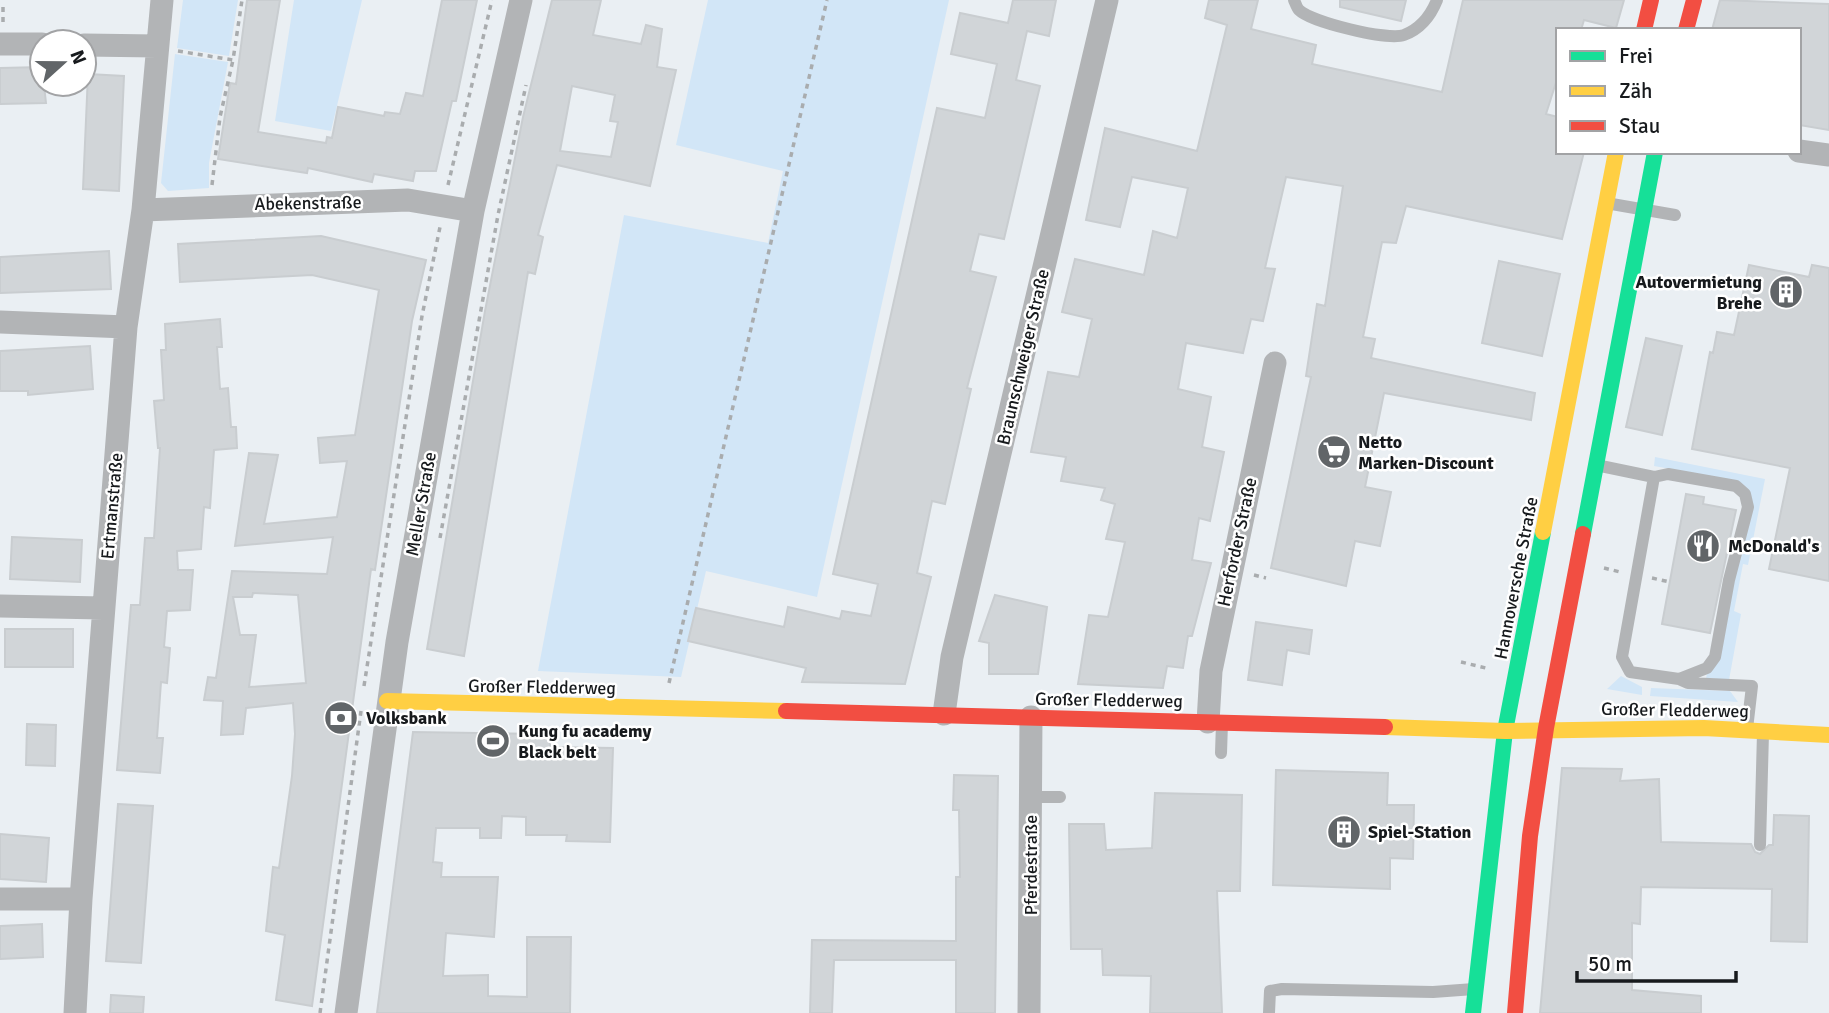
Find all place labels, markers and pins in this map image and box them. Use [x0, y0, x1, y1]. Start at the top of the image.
place label: Autovermietung Brehe [1635, 271, 1762, 314]
building icon: Autovermietung Brehe [1767, 273, 1805, 311]
place label: Netto Marken-Discount [1358, 431, 1494, 474]
supermarket icon: Netto Marken-Discount [1315, 433, 1353, 471]
restaurant icon: McDonald's [1684, 527, 1722, 565]
place label: McDonald's [1728, 535, 1819, 557]
bank icon: Volksbank [322, 699, 360, 737]
place label: Volksbank [366, 707, 447, 729]
place label: Kung fu academy Black belt [518, 720, 651, 763]
sports icon: Kung fu academy Black belt [474, 722, 512, 760]
building icon: Spiel-Station [1325, 813, 1363, 851]
place label: Spiel-Station [1368, 821, 1472, 843]

